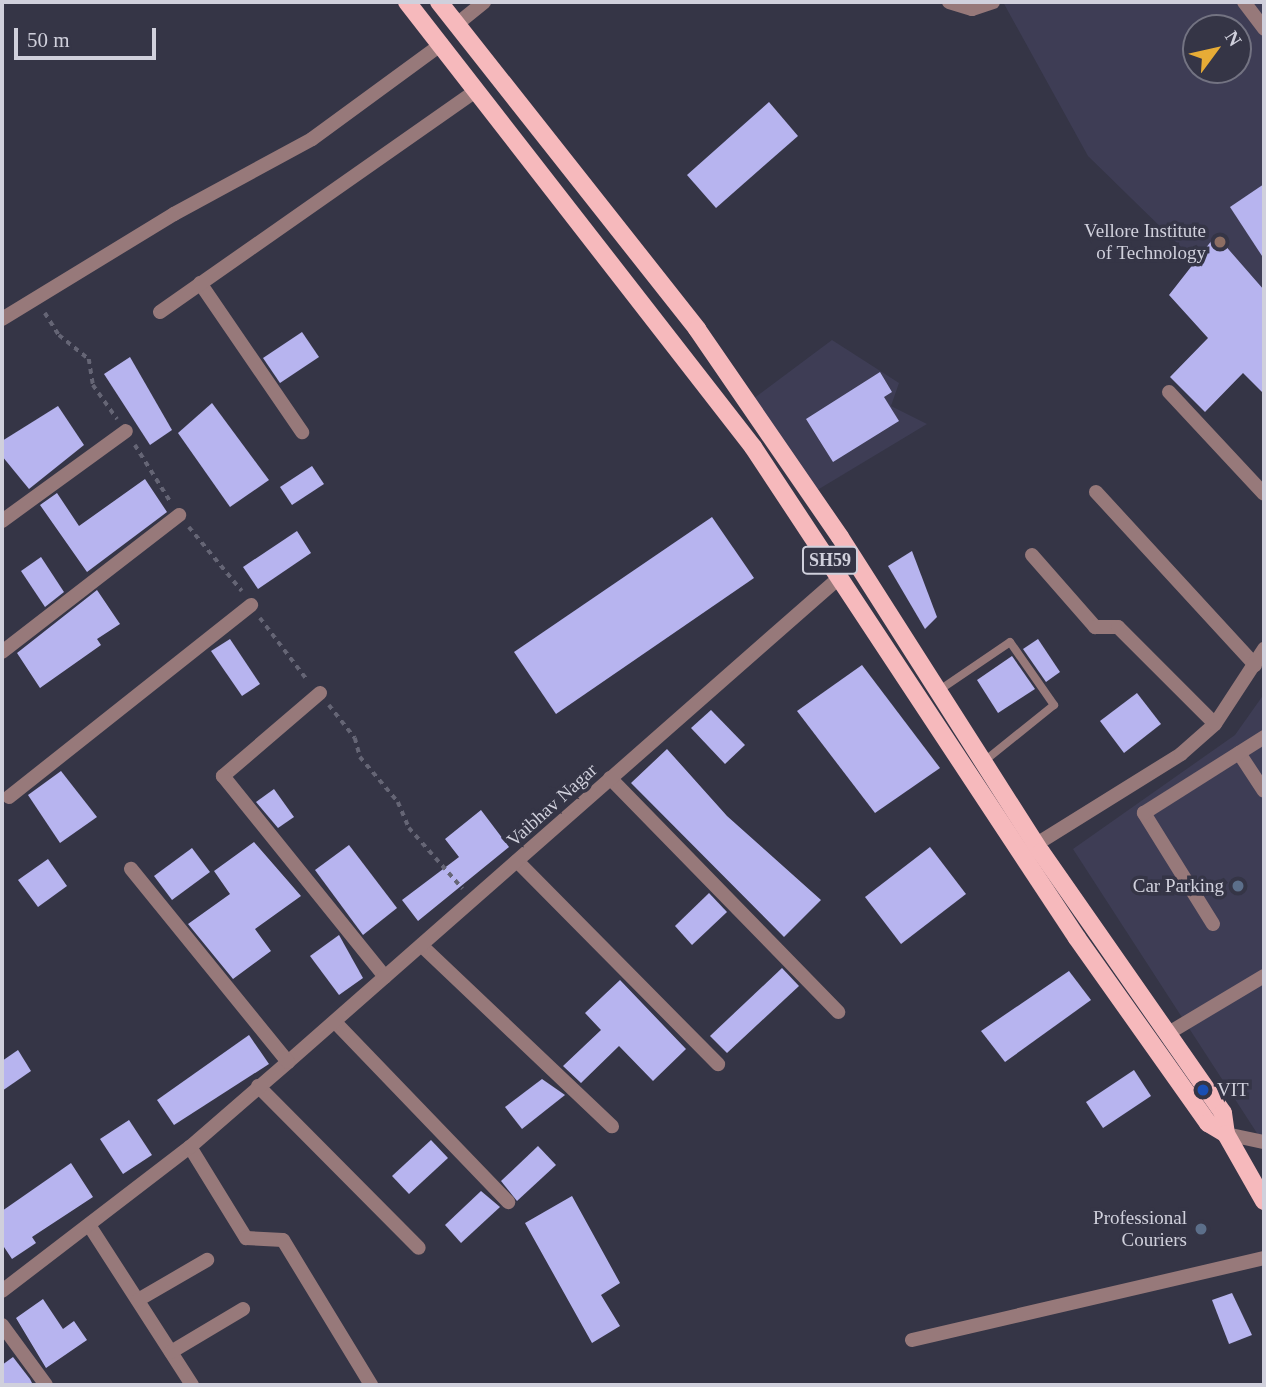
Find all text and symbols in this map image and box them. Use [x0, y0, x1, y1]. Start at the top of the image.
scale bar [18, 14, 159, 58]
north arrow [1182, 14, 1252, 84]
text: N [1221, 27, 1246, 50]
text: 50 m [27, 28, 70, 52]
place label: Vellore Institute of Technology [1084, 220, 1206, 264]
marker: Vellore Institute of Technology [1212, 234, 1228, 250]
road number: SH59 [800, 546, 860, 574]
street label: Vaibhav Nagar [502, 759, 602, 851]
place label: Car Parking [1133, 875, 1224, 897]
marker: Car Parking [1230, 878, 1246, 894]
place label: VIT [1217, 1079, 1249, 1101]
marker: VIT [1195, 1082, 1211, 1098]
place label: Professional Couriers [1093, 1207, 1187, 1251]
marker: Professional Couriers [1193, 1221, 1209, 1237]

